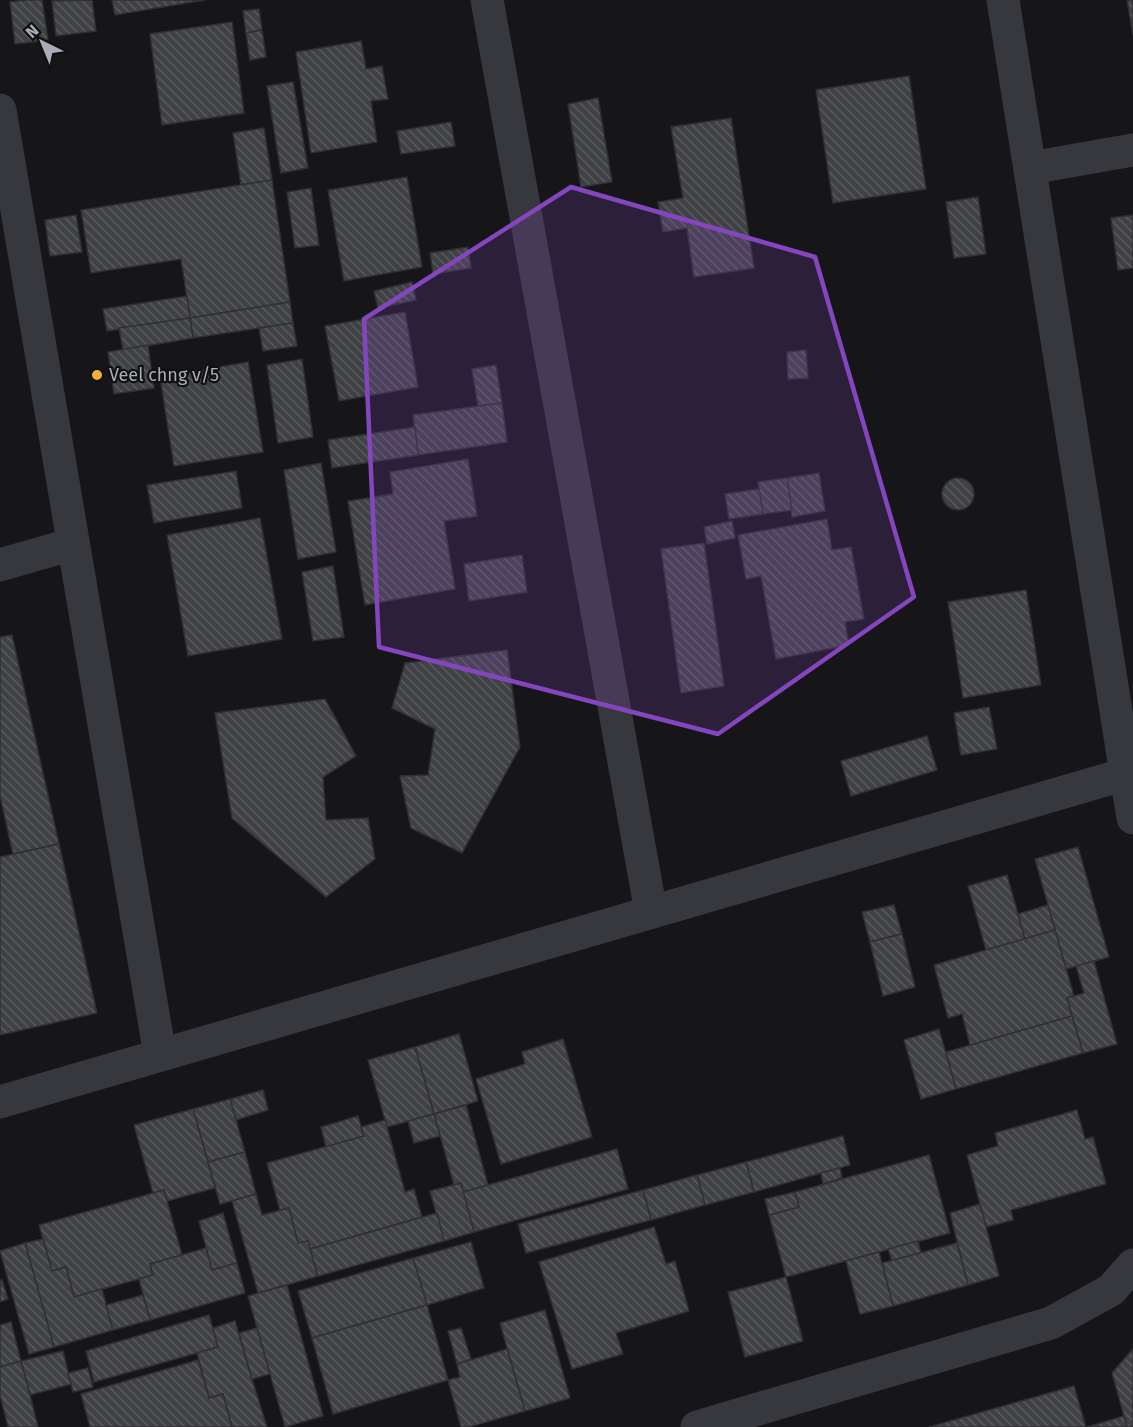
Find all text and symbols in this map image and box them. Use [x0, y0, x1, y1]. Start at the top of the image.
north arrow [12, 12, 72, 72]
text: N [22, 21, 42, 42]
place label: Veel chng v/5 [109, 364, 219, 386]
marker: Veel chng v/5 [90, 368, 104, 382]

